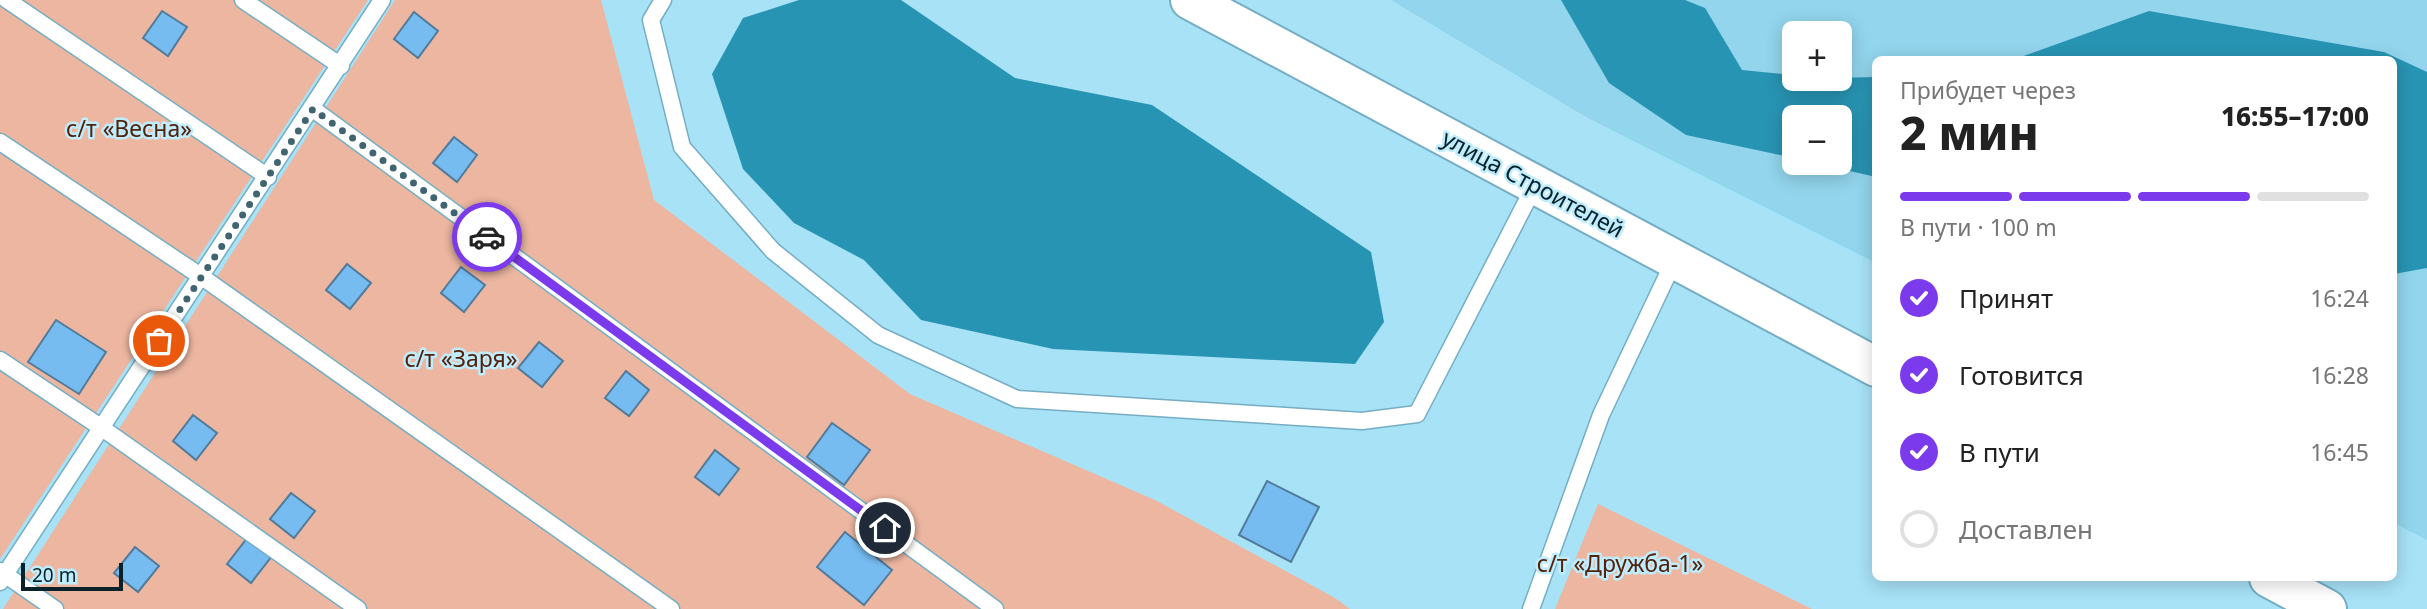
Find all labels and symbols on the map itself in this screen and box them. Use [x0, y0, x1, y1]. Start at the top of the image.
park label: с/т «Весна» [66, 112, 192, 144]
street label: улица Строителей [1437, 122, 1630, 245]
courier [452, 202, 522, 272]
pin [129, 311, 189, 371]
park label: с/т «Заря» [404, 342, 518, 374]
pin [855, 498, 915, 558]
park label: с/т «Дружба-1» [1537, 547, 1703, 579]
scale bar [21, 560, 122, 592]

